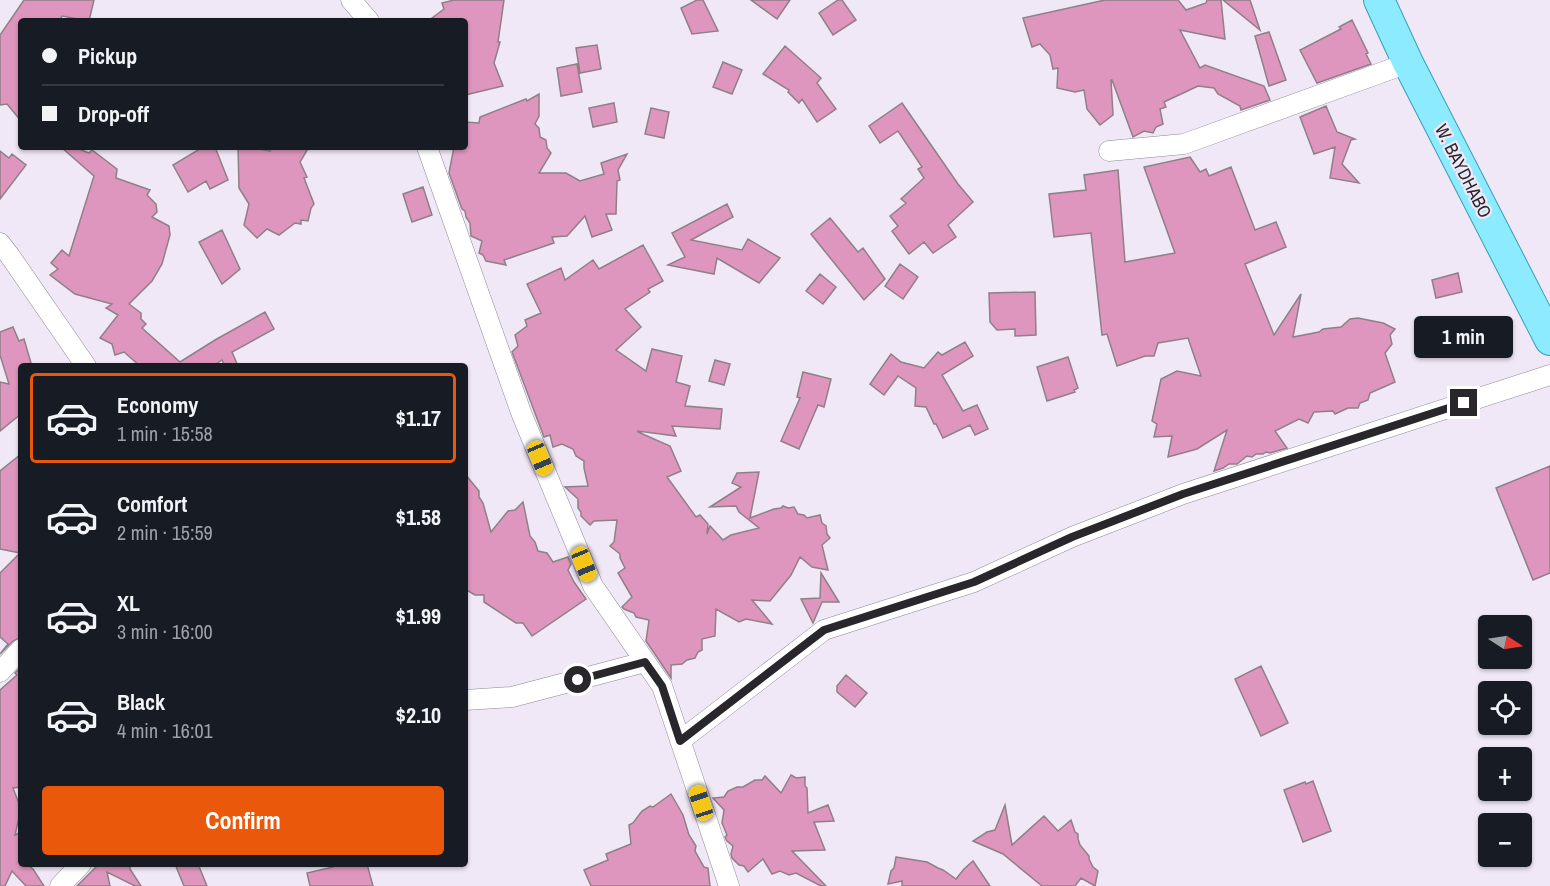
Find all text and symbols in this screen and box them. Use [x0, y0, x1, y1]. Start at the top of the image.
text: Pickup [78, 41, 137, 71]
text: Drop-off [78, 99, 149, 129]
street label: W. BAYDHABO [1429, 120, 1498, 222]
callout: 1 min [1414, 316, 1514, 358]
text: 1 min [1442, 323, 1485, 350]
route end [1450, 389, 1477, 416]
text: Economy [117, 390, 198, 420]
icon: car [45, 391, 99, 445]
text: $1.17 [396, 403, 441, 433]
text: 1 min · 15:58 [117, 420, 213, 447]
car [525, 438, 555, 478]
text: Comfort [117, 489, 187, 519]
icon: car [45, 490, 99, 544]
text: $1.58 [396, 502, 441, 532]
text: 2 min · 15:59 [117, 519, 213, 546]
car [569, 544, 599, 584]
text: XL [117, 588, 140, 618]
icon: car [45, 589, 99, 643]
text: $1.99 [396, 601, 441, 631]
north arrow [1478, 615, 1532, 669]
map controls [1478, 615, 1532, 867]
text: 3 min · 16:00 [117, 618, 213, 645]
route start [564, 666, 591, 693]
button: locate [1478, 681, 1532, 735]
text: Black [117, 687, 165, 717]
icon: car [45, 688, 99, 742]
text: $2.10 [396, 700, 441, 730]
text: 4 min · 16:01 [117, 717, 213, 744]
button: + [1478, 747, 1532, 801]
car [687, 783, 715, 823]
button: Confirm [42, 786, 444, 855]
button: − [1478, 813, 1532, 867]

